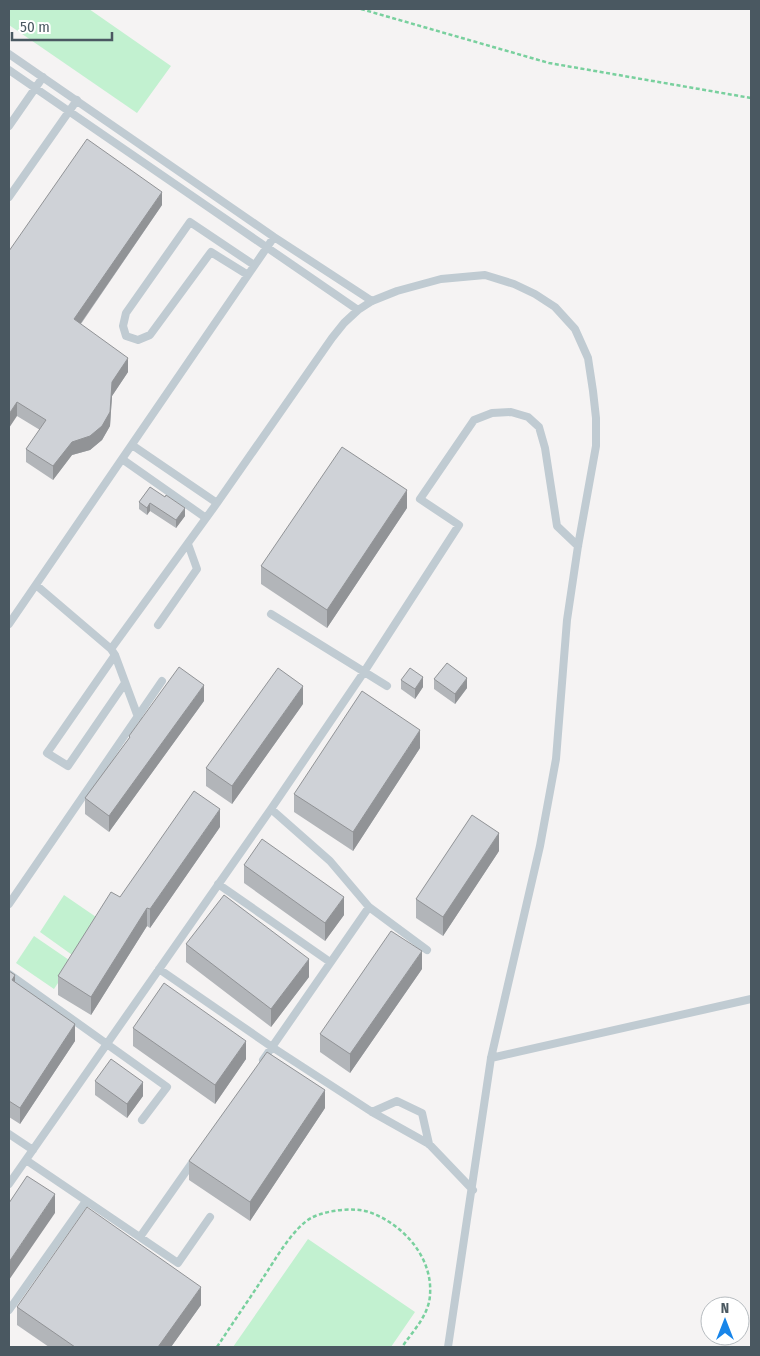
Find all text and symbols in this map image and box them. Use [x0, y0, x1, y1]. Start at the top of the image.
scale bar [12, 10, 112, 42]
text: 50 m [20, 18, 50, 36]
north arrow [700, 1296, 750, 1346]
text: N [721, 1300, 729, 1317]

